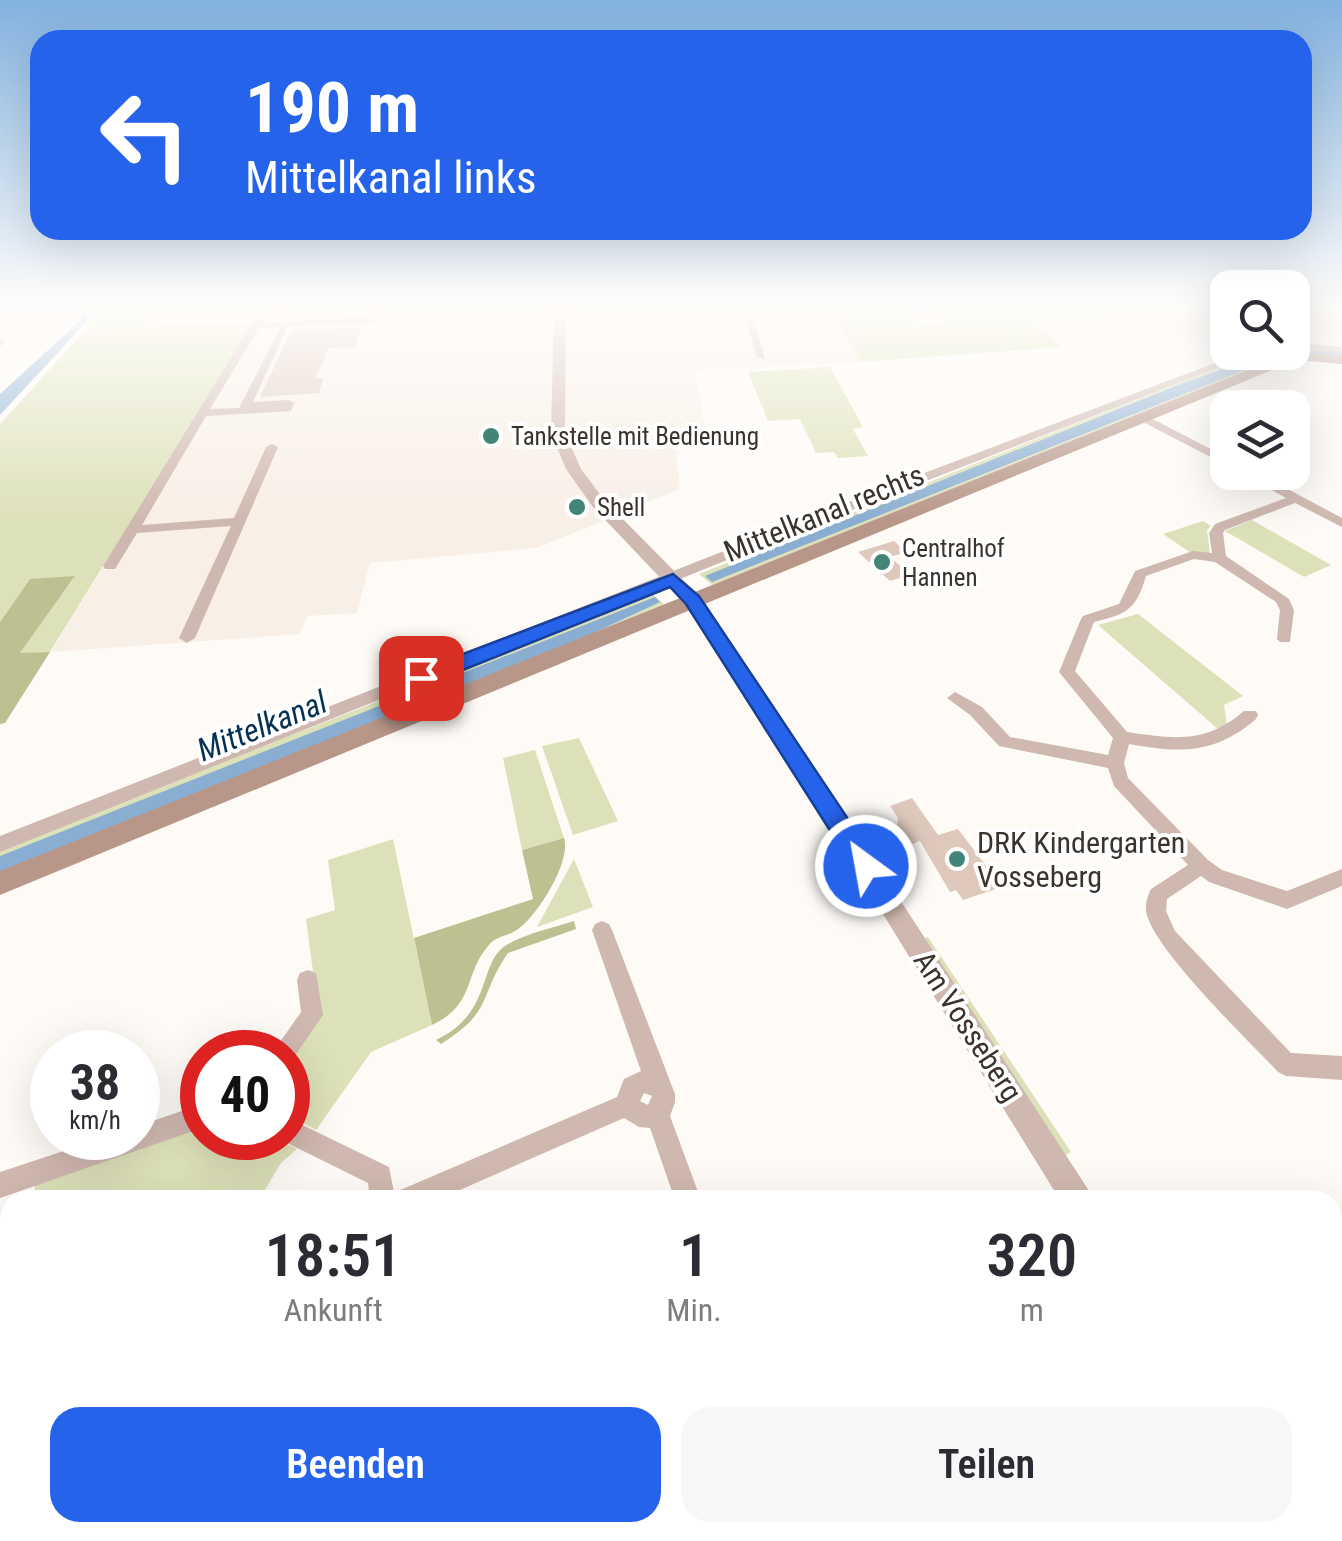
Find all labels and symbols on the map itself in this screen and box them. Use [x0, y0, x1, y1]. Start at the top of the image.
place label: Tankstelle mit Bedienung [511, 422, 759, 451]
marker: Tankstelle mit Bedienung [480, 425, 502, 447]
street label: Mittelkanal rechts [719, 457, 929, 569]
place label: Shell [597, 493, 645, 522]
marker: Shell [566, 496, 588, 518]
place label: Centralhof Hannen [902, 534, 1005, 592]
marker: Centralhof Hannen [871, 551, 893, 573]
pin [379, 636, 464, 721]
water label: Mittelkanal [192, 682, 333, 769]
position arrow [814, 814, 918, 918]
place label: DRK Kindergarten Vosseberg [977, 825, 1185, 894]
marker: DRK Kindergarten Vosseberg [946, 848, 968, 870]
street label: Am Vosseberg [907, 944, 1029, 1108]
speed limit sign: 40 [180, 1030, 310, 1160]

